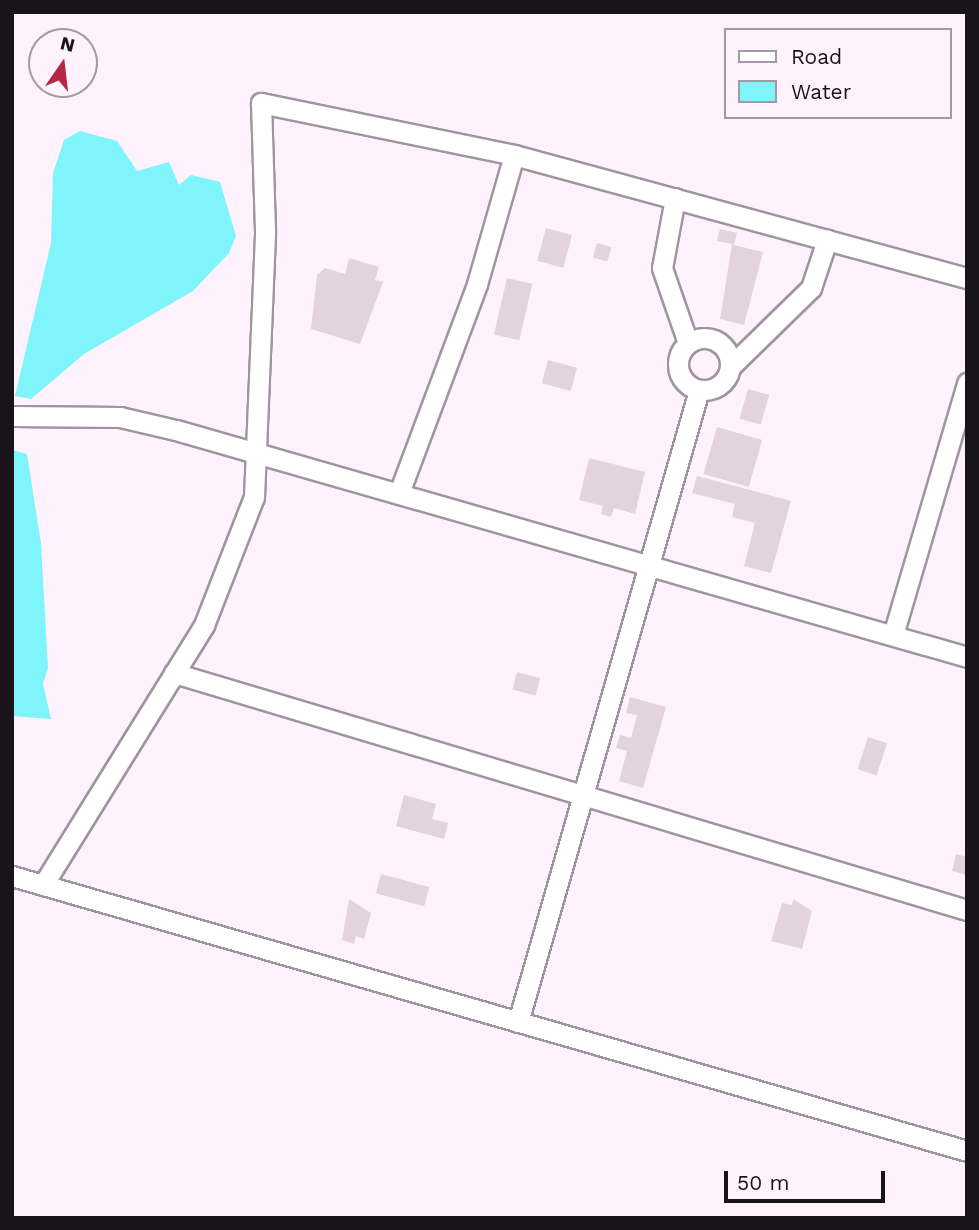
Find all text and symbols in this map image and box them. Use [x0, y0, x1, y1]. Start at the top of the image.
north arrow [28, 28, 98, 98]
legend [724, 28, 951, 119]
text: N [58, 31, 77, 57]
text: Road [791, 44, 842, 69]
text: Water [791, 79, 851, 104]
scale bar [727, 1156, 888, 1200]
text: 50 m [737, 1170, 789, 1195]

